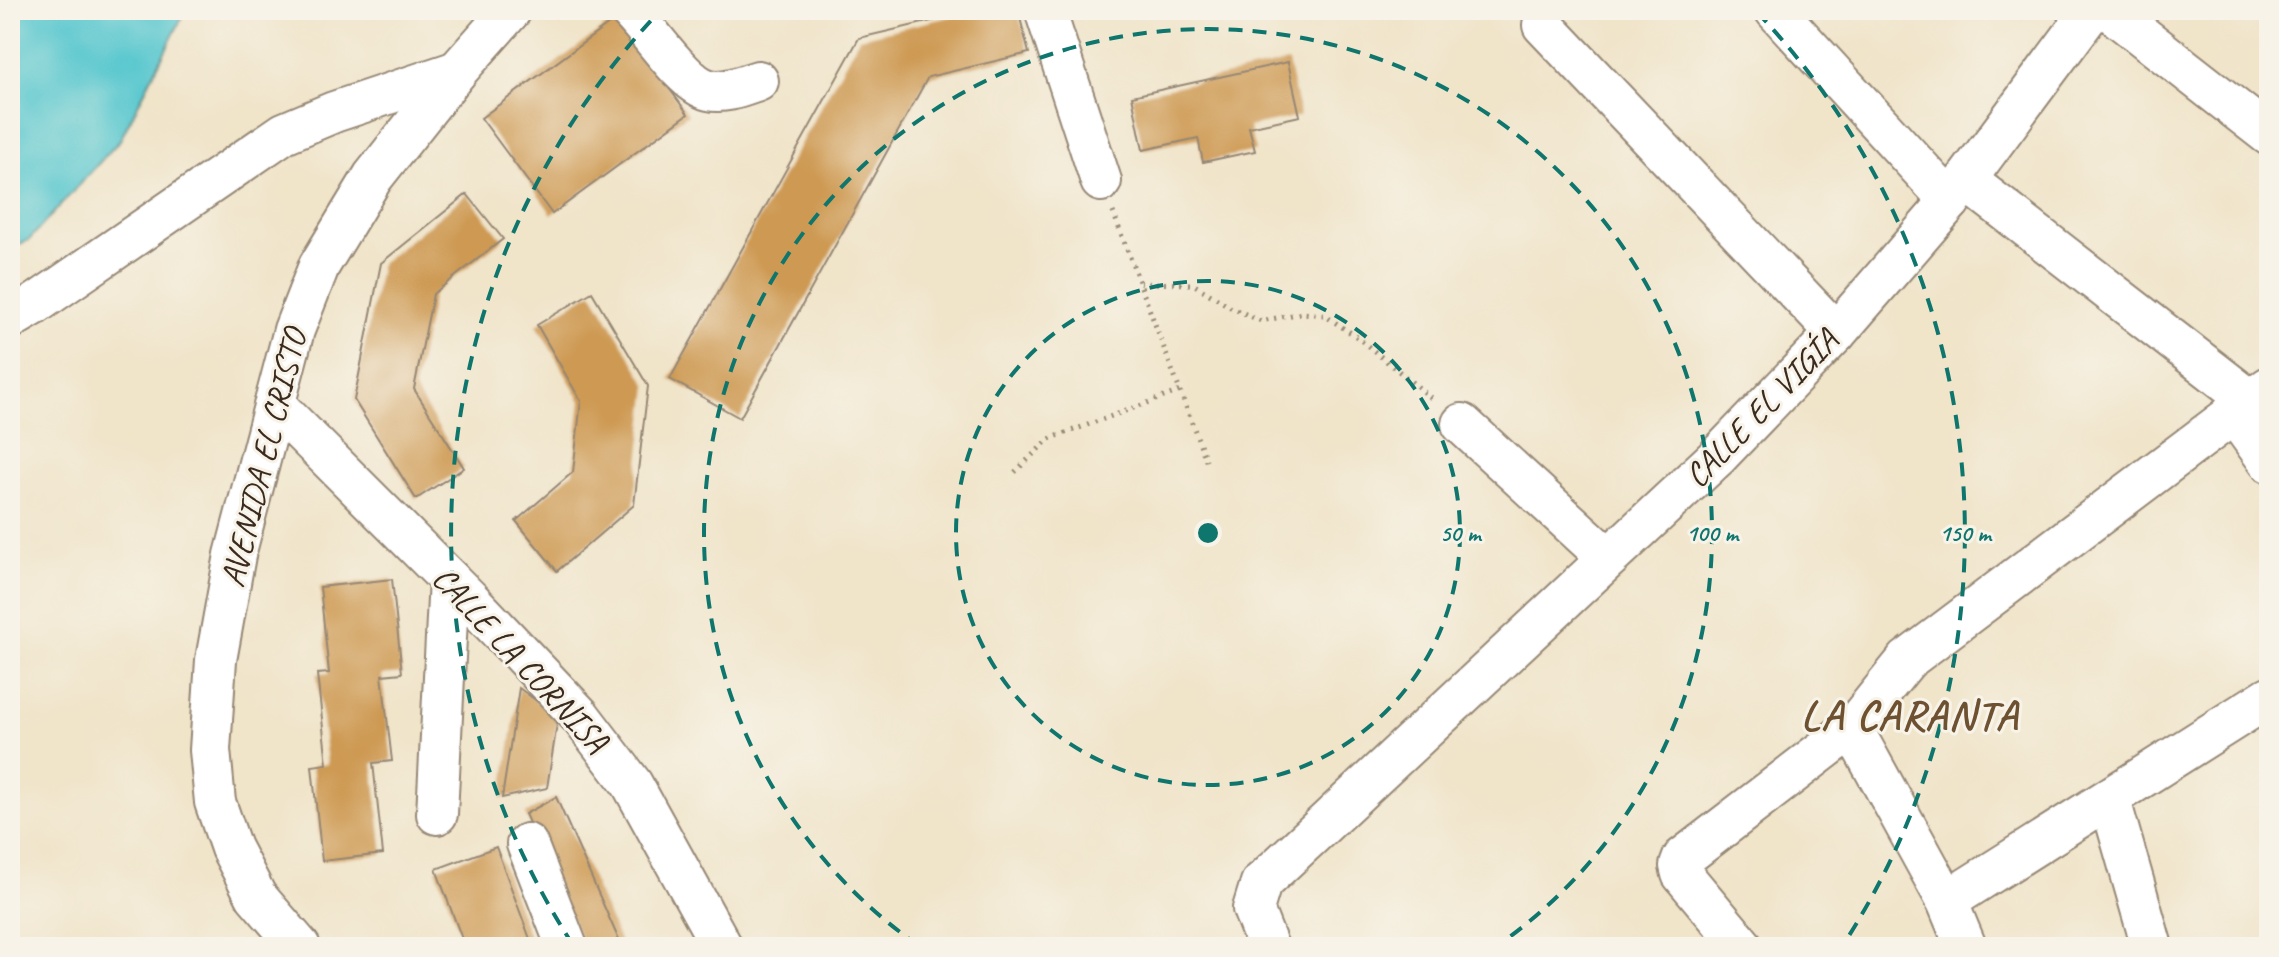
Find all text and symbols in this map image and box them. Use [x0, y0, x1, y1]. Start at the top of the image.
street label: CALLE EL VIGÍA [1675, 319, 1848, 496]
street label: AVENIDA EL CRISTO [210, 321, 317, 591]
text: 50 m [1440, 518, 1483, 548]
text: 100 m [1686, 518, 1740, 548]
text: 150 m [1939, 518, 1993, 548]
centre of rings [1194, 519, 1222, 547]
street label: CALLE LA CORNISA [424, 557, 619, 762]
district label: LA CARANTA [1801, 689, 2020, 742]

